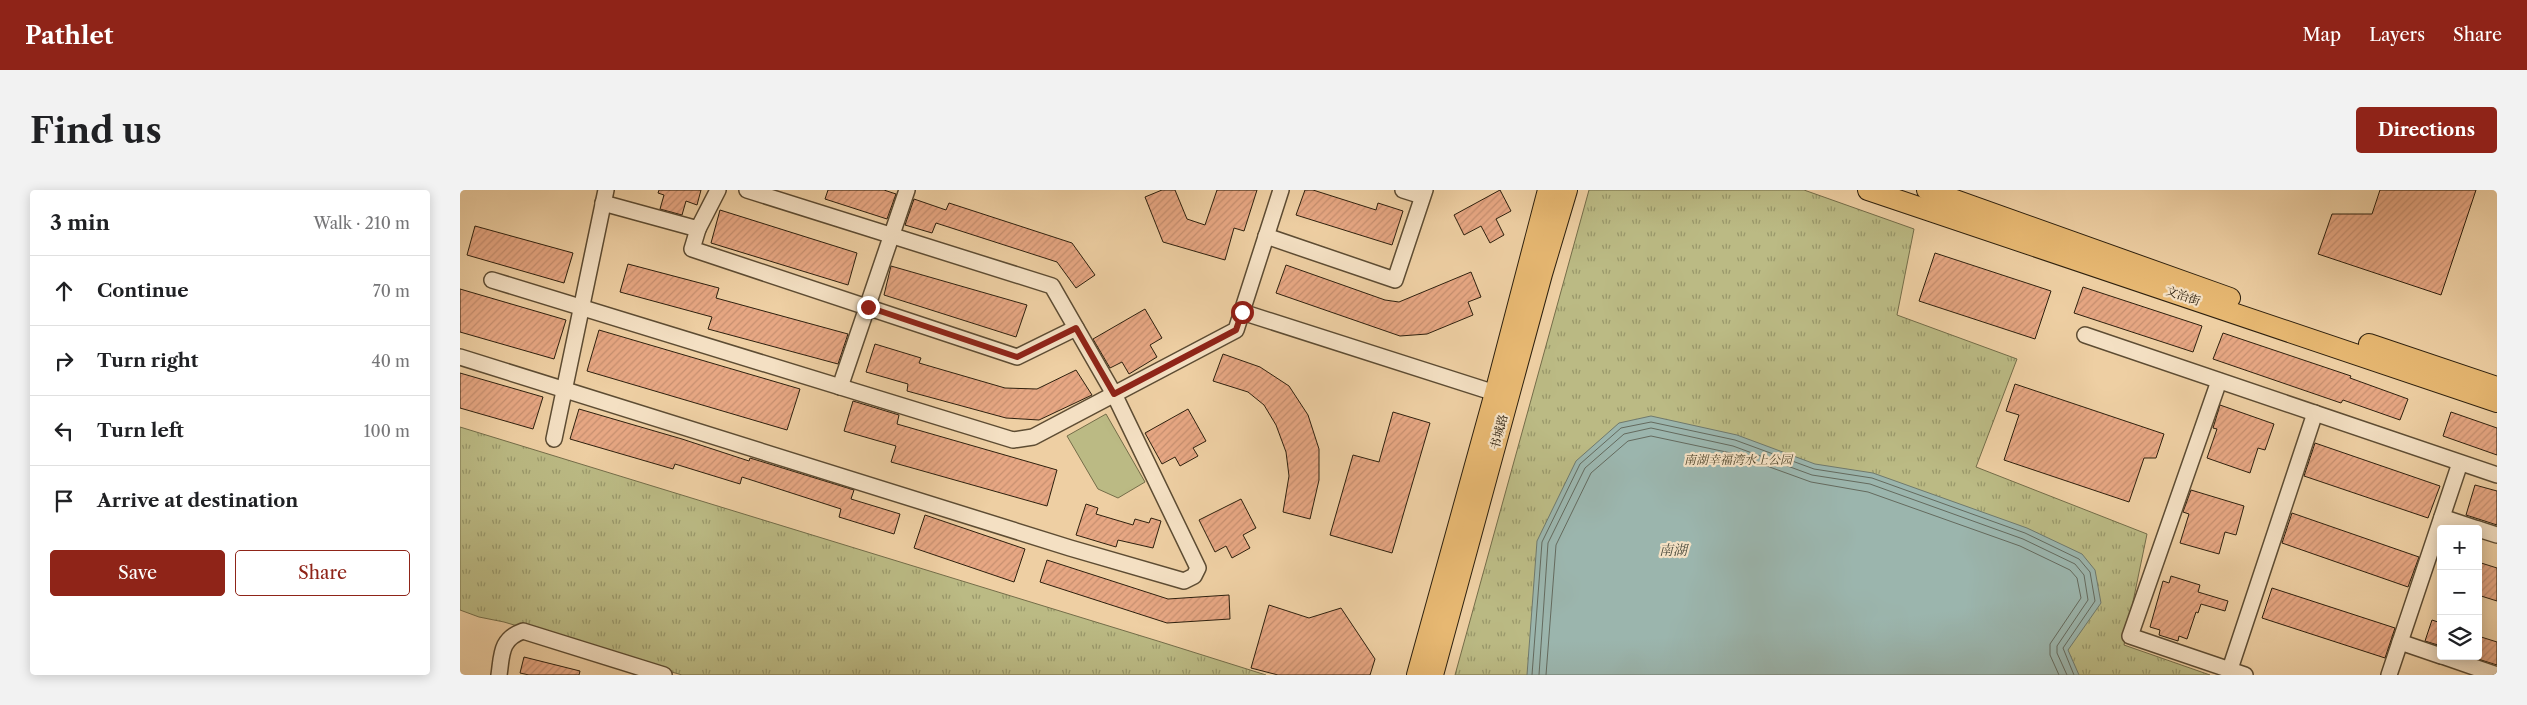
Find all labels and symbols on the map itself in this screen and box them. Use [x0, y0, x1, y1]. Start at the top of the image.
street label: 文治街 [2164, 283, 2204, 309]
route end [857, 296, 880, 319]
route start [1231, 301, 1254, 324]
street label: 书城路 [1487, 413, 1510, 451]
park label: 南湖幸福湾水上公园 [1684, 452, 1794, 467]
water label: 南湖 [1659, 541, 1690, 559]

